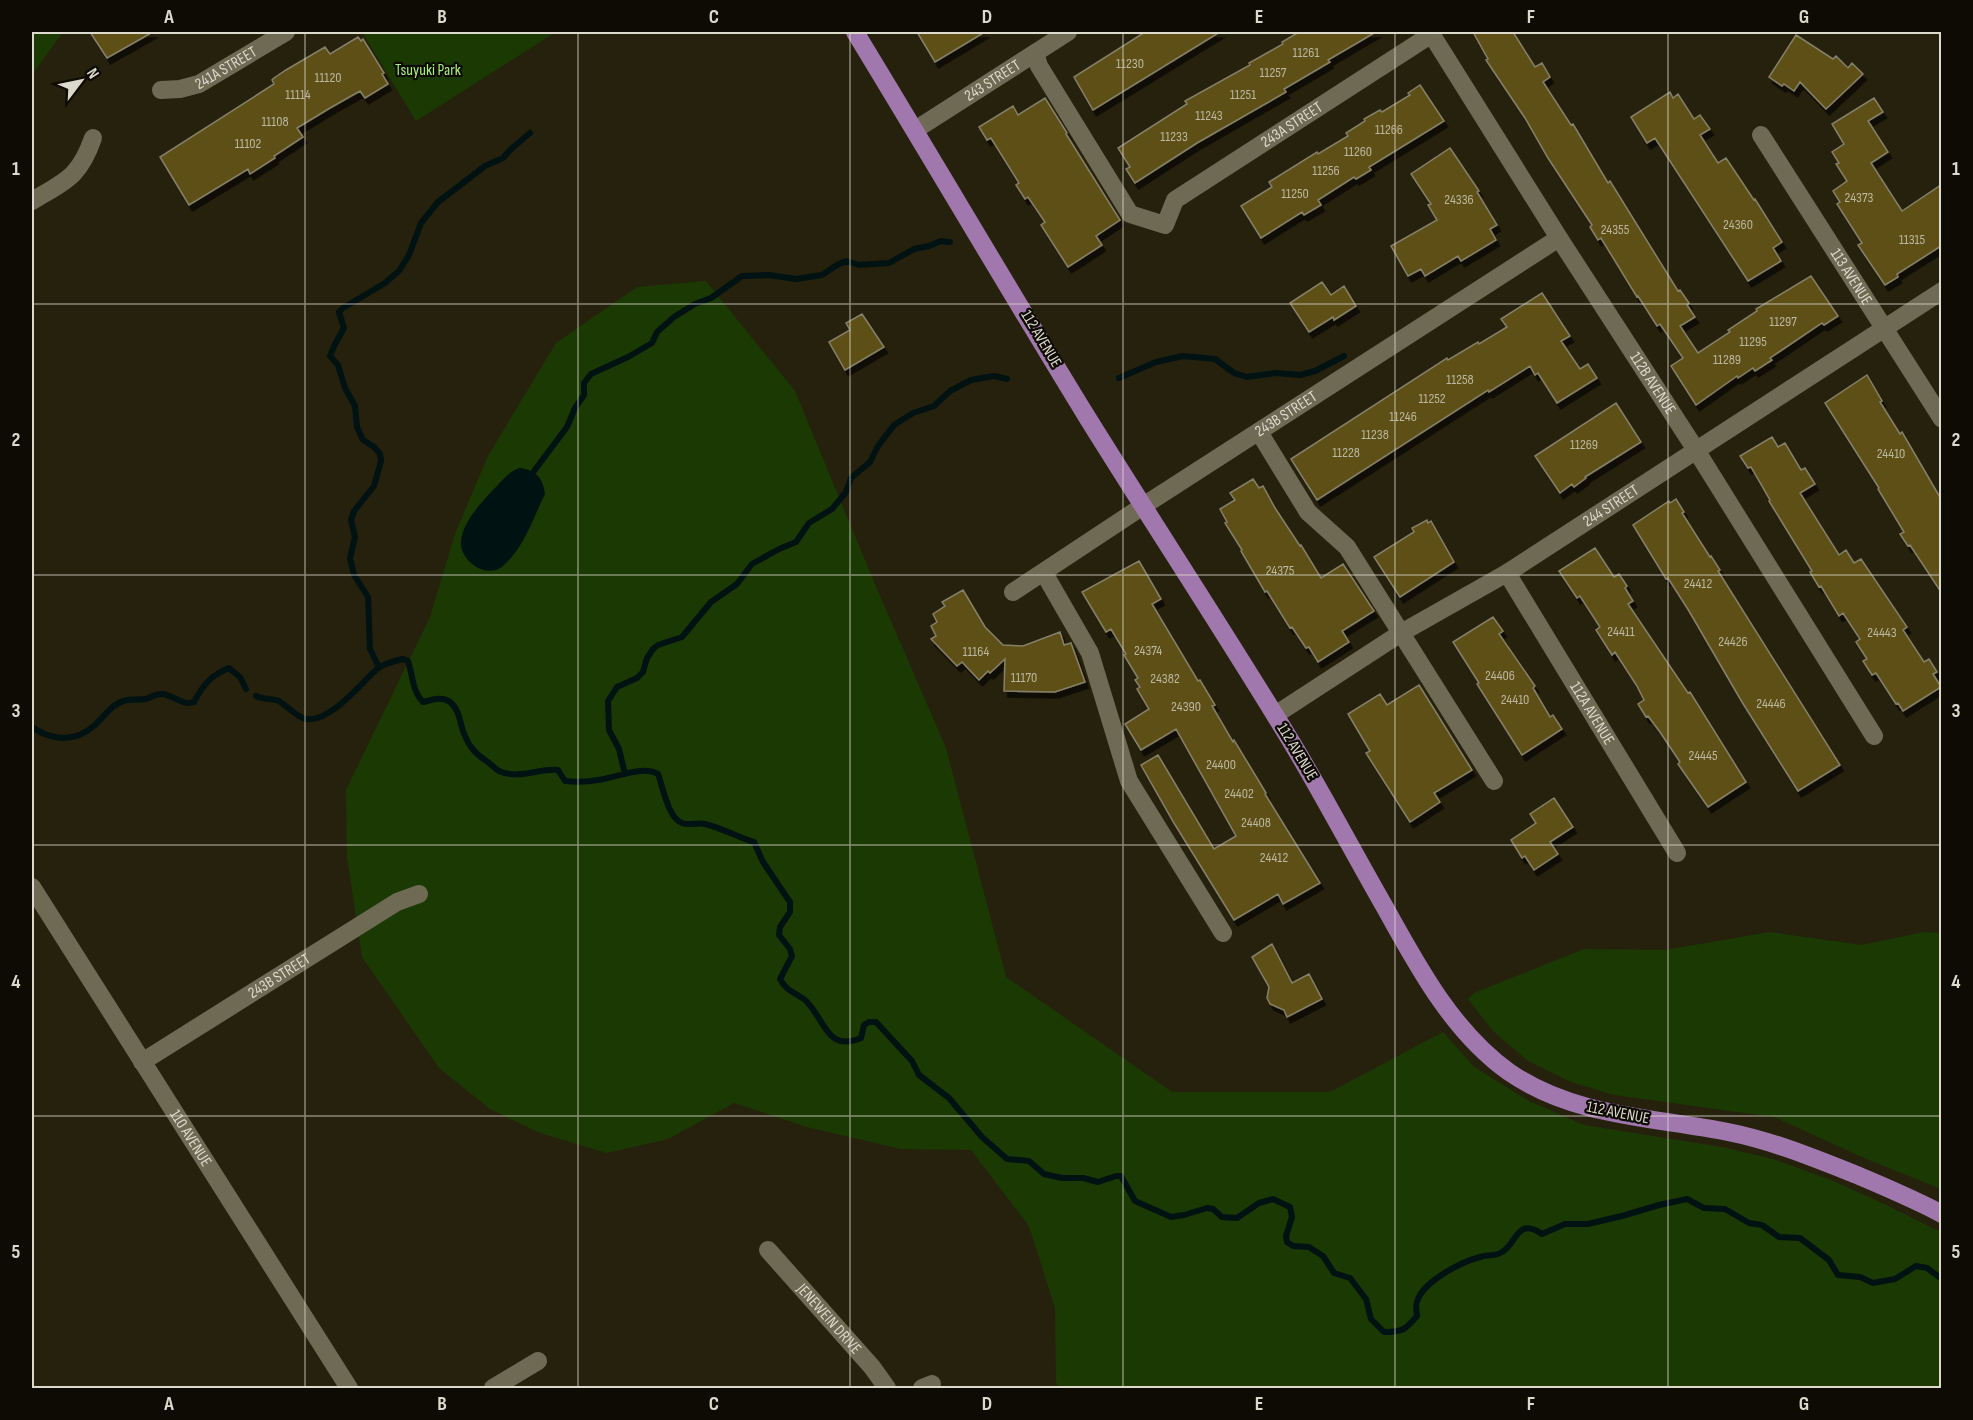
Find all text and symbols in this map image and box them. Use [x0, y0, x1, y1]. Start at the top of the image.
text: A [163, 5, 174, 29]
text: B [437, 5, 447, 29]
text: C [709, 5, 719, 29]
text: D [982, 5, 992, 29]
text: E [1255, 5, 1263, 29]
text: F [1527, 5, 1535, 29]
text: G [1799, 5, 1809, 29]
street label: 241A STREET [191, 42, 261, 94]
house number: 11261 [1293, 44, 1319, 61]
north arrow [51, 51, 111, 111]
street label: 243 STREET [961, 55, 1024, 105]
house number: 11230 [1116, 55, 1144, 72]
park label: Tsuyuki Park [395, 61, 461, 80]
house number: 11257 [1260, 64, 1287, 81]
text: N [82, 65, 103, 83]
house number: 11120 [315, 69, 341, 86]
house number: 11114 [285, 86, 311, 103]
house number: 11251 [1230, 86, 1256, 103]
street label: 243A STREET [1257, 97, 1327, 151]
house number: 11243 [1195, 107, 1223, 124]
house number: 11108 [261, 113, 289, 130]
house number: 11266 [1375, 121, 1403, 138]
house number: 11233 [1160, 128, 1188, 145]
house number: 11102 [235, 135, 262, 152]
house number: 11260 [1344, 143, 1372, 160]
text: 1 [12, 157, 20, 181]
text: 1 [1952, 157, 1960, 181]
house number: 11256 [1312, 162, 1340, 179]
house number: 11250 [1281, 185, 1309, 202]
house number: 24373 [1845, 189, 1874, 206]
house number: 24336 [1444, 191, 1474, 208]
house number: 24360 [1723, 216, 1753, 233]
house number: 24355 [1601, 221, 1630, 238]
house number: 11315 [1899, 231, 1925, 248]
street label: 113 AVENUE [1826, 245, 1876, 308]
street label: 112 AVENUE [1017, 307, 1065, 371]
house number: 11297 [1769, 313, 1797, 330]
house number: 11295 [1739, 333, 1767, 350]
street label: 112B AVENUE [1626, 348, 1680, 418]
house number: 11289 [1713, 351, 1741, 368]
house number: 11258 [1446, 371, 1474, 388]
street label: 243B STREET [1251, 387, 1321, 441]
house number: 11252 [1418, 390, 1446, 407]
house number: 11246 [1389, 408, 1417, 425]
house number: 11238 [1361, 426, 1389, 443]
text: 2 [12, 428, 20, 452]
text: 2 [1952, 428, 1960, 452]
house number: 11269 [1570, 436, 1598, 453]
house number: 11228 [1332, 444, 1360, 461]
house number: 24410 [1877, 445, 1905, 462]
street label: 244 STREET [1579, 480, 1643, 531]
house number: 24375 [1266, 562, 1295, 579]
house number: 24412 [1684, 575, 1712, 592]
house number: 24411 [1607, 623, 1635, 640]
house number: 24443 [1867, 624, 1897, 641]
house number: 24426 [1718, 633, 1748, 650]
house number: 24374 [1134, 642, 1162, 659]
house number: 11164 [963, 643, 990, 660]
house number: 24406 [1485, 667, 1515, 684]
house number: 11170 [1011, 669, 1037, 686]
house number: 24382 [1150, 670, 1180, 687]
street label: 112A AVENUE [1566, 678, 1618, 748]
house number: 24410 [1501, 691, 1529, 708]
house number: 24446 [1756, 695, 1786, 712]
house number: 24390 [1171, 698, 1201, 715]
text: 3 [12, 699, 21, 723]
text: 3 [1952, 699, 1961, 723]
street label: 112 AVENUE [1273, 720, 1321, 784]
house number: 24445 [1688, 747, 1718, 764]
house number: 24400 [1206, 756, 1236, 773]
house number: 24402 [1224, 785, 1254, 802]
house number: 24408 [1241, 814, 1271, 831]
house number: 24412 [1260, 849, 1288, 866]
street label: 243B STREET [245, 949, 314, 1003]
text: 4 [11, 970, 21, 994]
text: 4 [1951, 970, 1961, 994]
street label: 112 AVENUE [1585, 1098, 1651, 1128]
street label: 110 AVENUE [166, 1106, 216, 1170]
text: 5 [12, 1240, 21, 1264]
text: 5 [1952, 1240, 1961, 1264]
street label: JENEWEIN DRIVE [792, 1279, 865, 1358]
text: A [163, 1392, 174, 1416]
text: B [437, 1392, 447, 1416]
text: C [709, 1392, 719, 1416]
text: D [982, 1392, 992, 1416]
text: E [1255, 1392, 1263, 1416]
text: F [1527, 1392, 1535, 1416]
text: G [1799, 1392, 1809, 1416]

